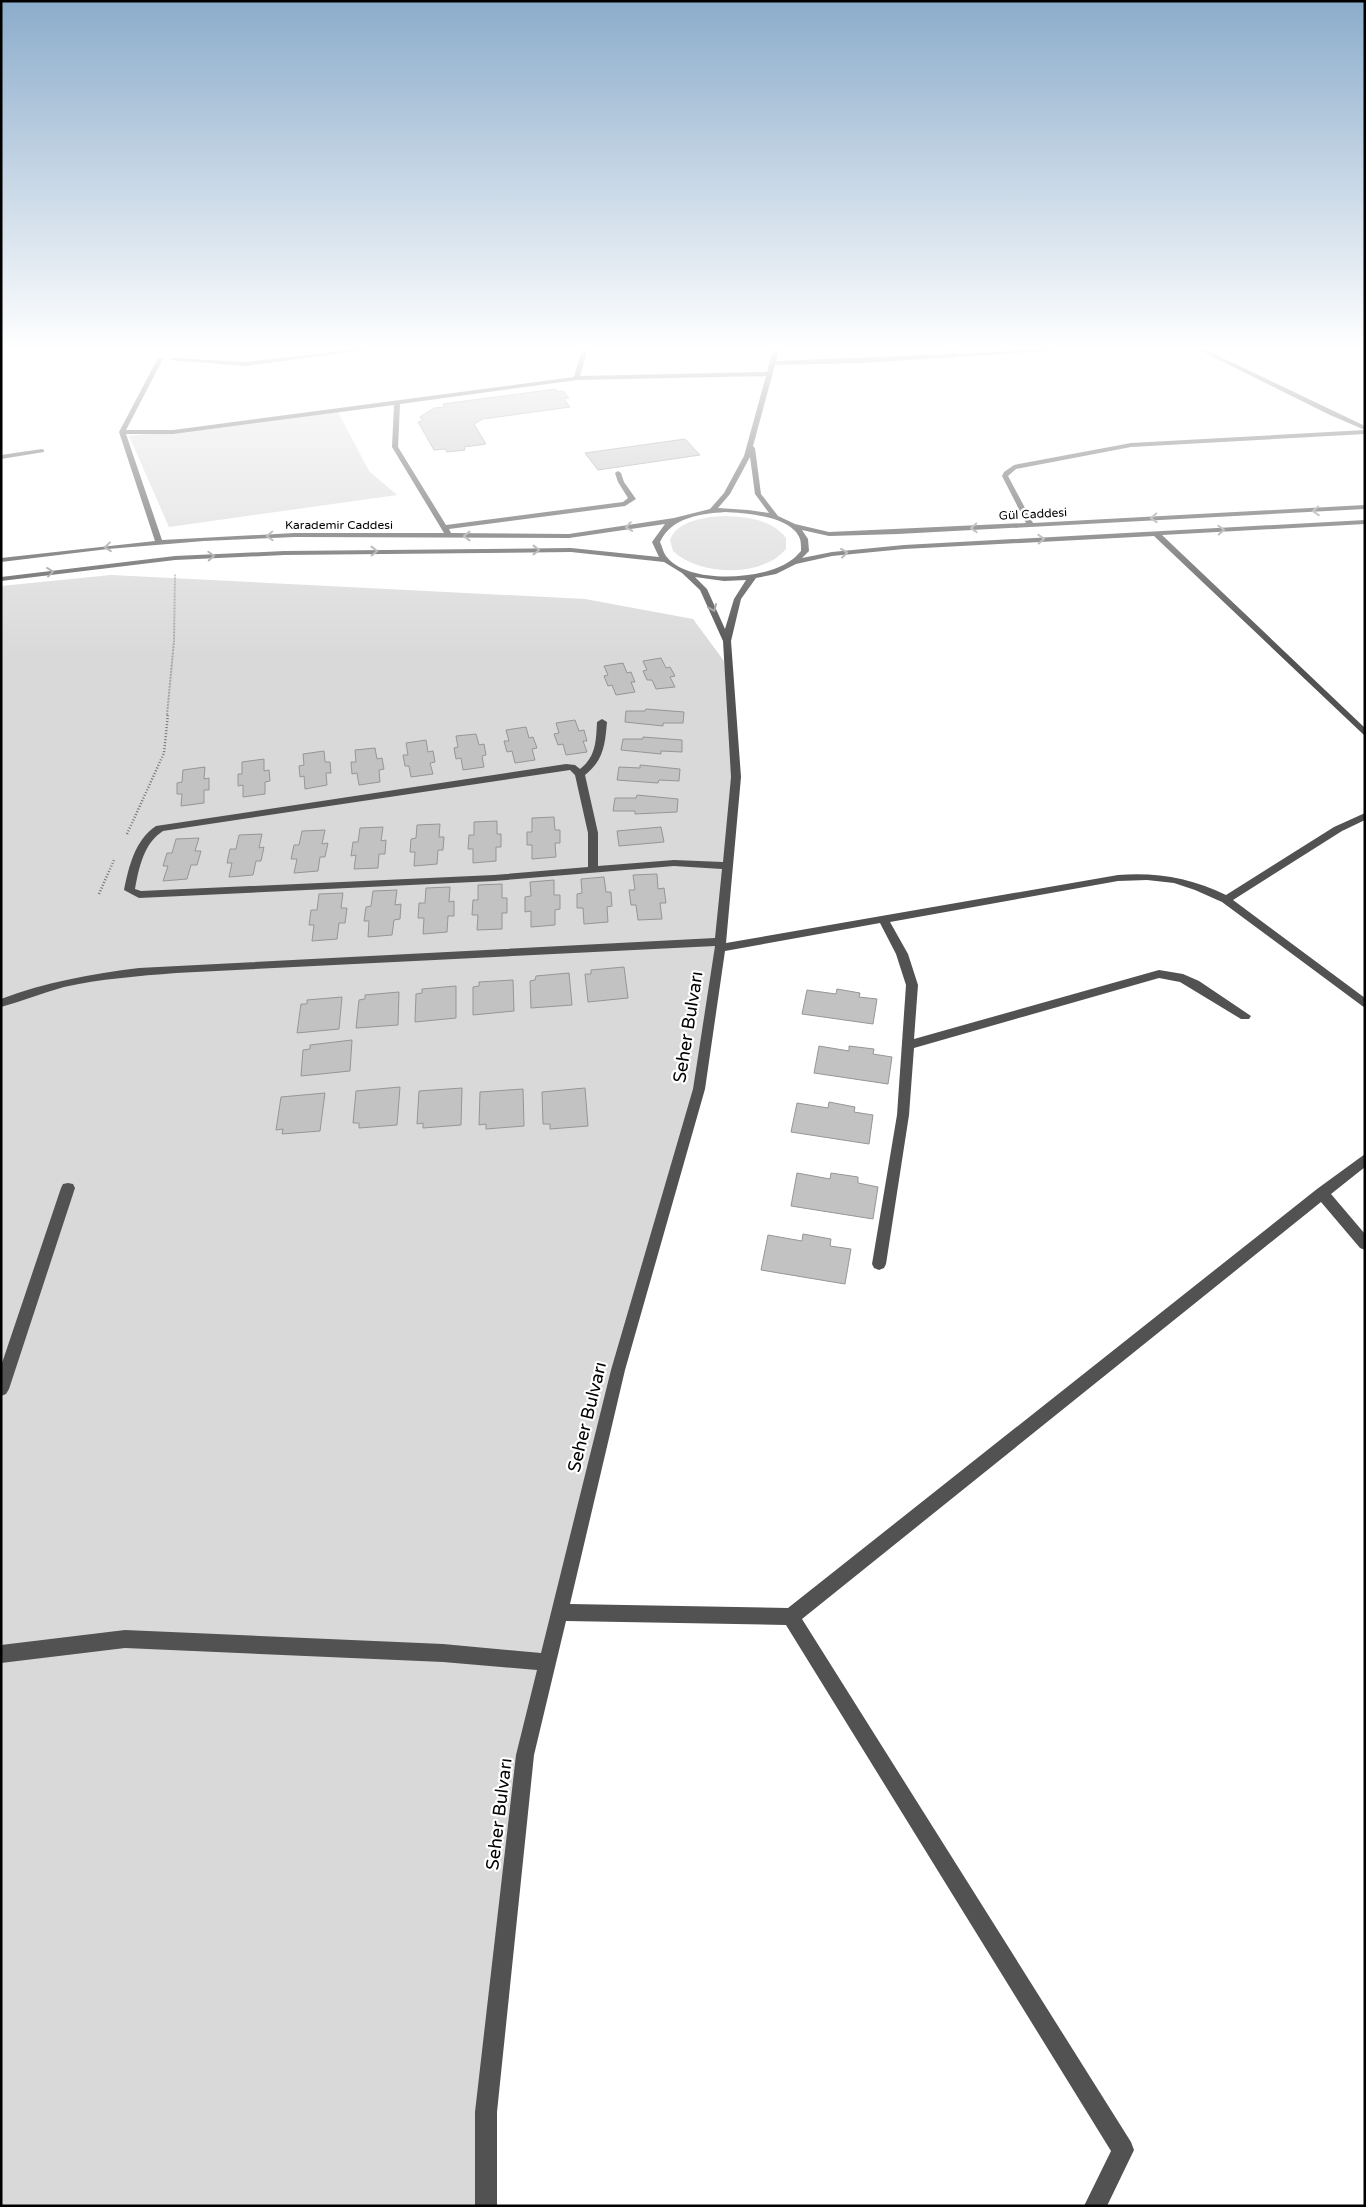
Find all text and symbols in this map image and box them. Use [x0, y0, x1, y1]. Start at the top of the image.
street label: Gül Caddesi [999, 505, 1067, 523]
one-way arrow [1312, 505, 1320, 516]
one-way arrow [1150, 513, 1158, 524]
street label: Karademir Caddesi [285, 518, 393, 532]
one-way arrow [625, 522, 634, 532]
one-way arrow [970, 523, 978, 534]
one-way arrow [1217, 524, 1225, 535]
one-way arrow [266, 531, 274, 542]
one-way arrow [463, 531, 471, 541]
one-way arrow [1037, 534, 1045, 545]
one-way arrow [104, 541, 112, 552]
one-way arrow [532, 545, 540, 555]
one-way arrow [370, 546, 378, 556]
one-way arrow [840, 548, 848, 559]
one-way arrow [207, 551, 215, 562]
one-way arrow [45, 568, 54, 578]
one-way arrow [707, 603, 718, 612]
street label: Seher Bulvarı [668, 970, 708, 1084]
street label: Seher Bulvarı [563, 1360, 611, 1474]
street label: Seher Bulvarı [481, 1757, 517, 1871]

